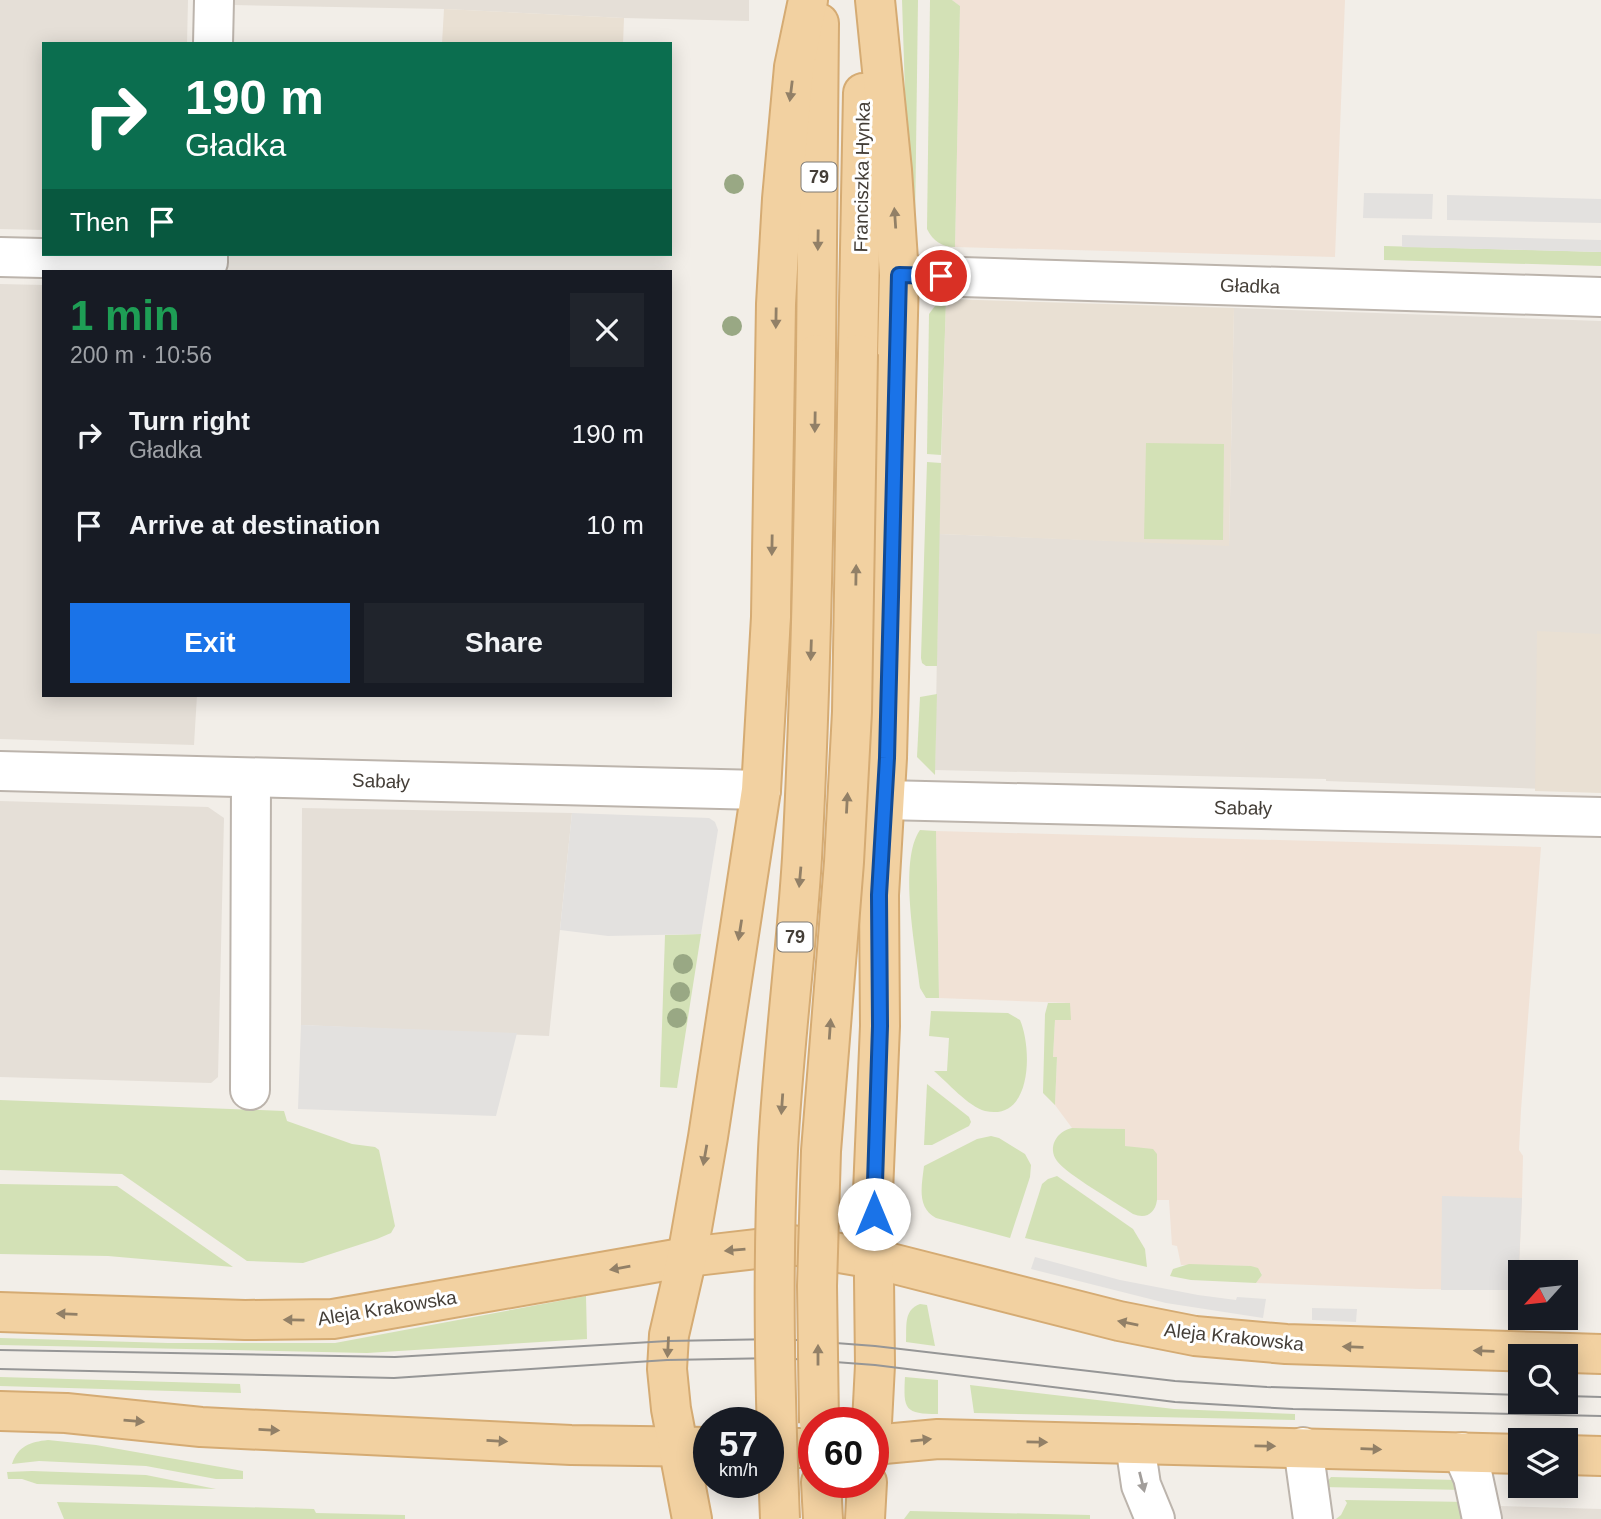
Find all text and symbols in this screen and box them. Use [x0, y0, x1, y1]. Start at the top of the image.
icon: right [70, 70, 161, 161]
text: 190 m [185, 70, 324, 124]
one-way arrow [785, 80, 796, 102]
street label: Franciszka Hynka [850, 101, 874, 253]
text: Gładka [185, 127, 286, 163]
road number: 79 [802, 162, 836, 192]
icon: arrive [143, 203, 181, 241]
text: Then [70, 207, 129, 237]
one-way arrow [889, 207, 900, 229]
one-way arrow [812, 229, 824, 251]
pin [911, 246, 971, 306]
icon: arrive [922, 257, 960, 295]
street label: Gładka [1220, 274, 1281, 298]
text: 1 min [70, 292, 180, 339]
button: close [570, 293, 644, 367]
one-way arrow [770, 307, 782, 329]
text: 200 m · 10:56 [70, 342, 212, 368]
text: Turn right [129, 406, 250, 436]
one-way arrow [809, 411, 821, 433]
icon: right [70, 416, 108, 454]
text: 190 m [572, 419, 644, 449]
text: Gładka [129, 437, 202, 463]
icon: arrive [70, 507, 108, 545]
text: Arrive at destination [129, 510, 380, 540]
text: 10 m [586, 510, 644, 540]
one-way arrow [766, 535, 778, 557]
one-way arrow [850, 564, 861, 586]
button: Exit [70, 603, 350, 683]
button: Share [364, 603, 644, 683]
one-way arrow [805, 639, 816, 661]
street label: Sabały [352, 769, 411, 793]
one-way arrow [842, 791, 853, 813]
street label: Sabały [1214, 797, 1273, 819]
one-way arrow [794, 866, 805, 888]
one-way arrow [734, 919, 745, 941]
road number: 79 [778, 922, 812, 952]
one-way arrow [825, 1018, 836, 1040]
one-way arrow [776, 1093, 787, 1115]
one-way arrow [699, 1144, 710, 1166]
position arrow [837, 1177, 911, 1251]
one-way arrow [724, 1245, 746, 1256]
north arrow [1508, 1260, 1578, 1330]
map controls [1508, 1260, 1578, 1498]
one-way arrow [609, 1263, 631, 1274]
street label: Aleja Krakowska [316, 1287, 458, 1329]
one-way arrow [55, 1309, 77, 1320]
one-way arrow [283, 1315, 305, 1326]
one-way arrow [1117, 1317, 1139, 1328]
street label: Aleja Krakowska [1163, 1319, 1305, 1355]
one-way arrow [663, 1336, 674, 1358]
one-way arrow [1342, 1342, 1364, 1353]
one-way arrow [812, 1343, 823, 1365]
button: search [1508, 1344, 1578, 1414]
one-way arrow [1473, 1346, 1495, 1357]
speed limit sign: 60 [798, 1407, 889, 1498]
one-way arrow [123, 1416, 145, 1427]
text: 57 [719, 1424, 758, 1463]
one-way arrow [259, 1425, 281, 1436]
button: layers [1508, 1428, 1578, 1498]
one-way arrow [910, 1435, 932, 1446]
one-way arrow [486, 1436, 508, 1447]
one-way arrow [1027, 1436, 1049, 1447]
one-way arrow [1254, 1441, 1276, 1452]
one-way arrow [1360, 1444, 1382, 1455]
text: km/h [719, 1460, 758, 1480]
one-way arrow [1137, 1471, 1148, 1493]

